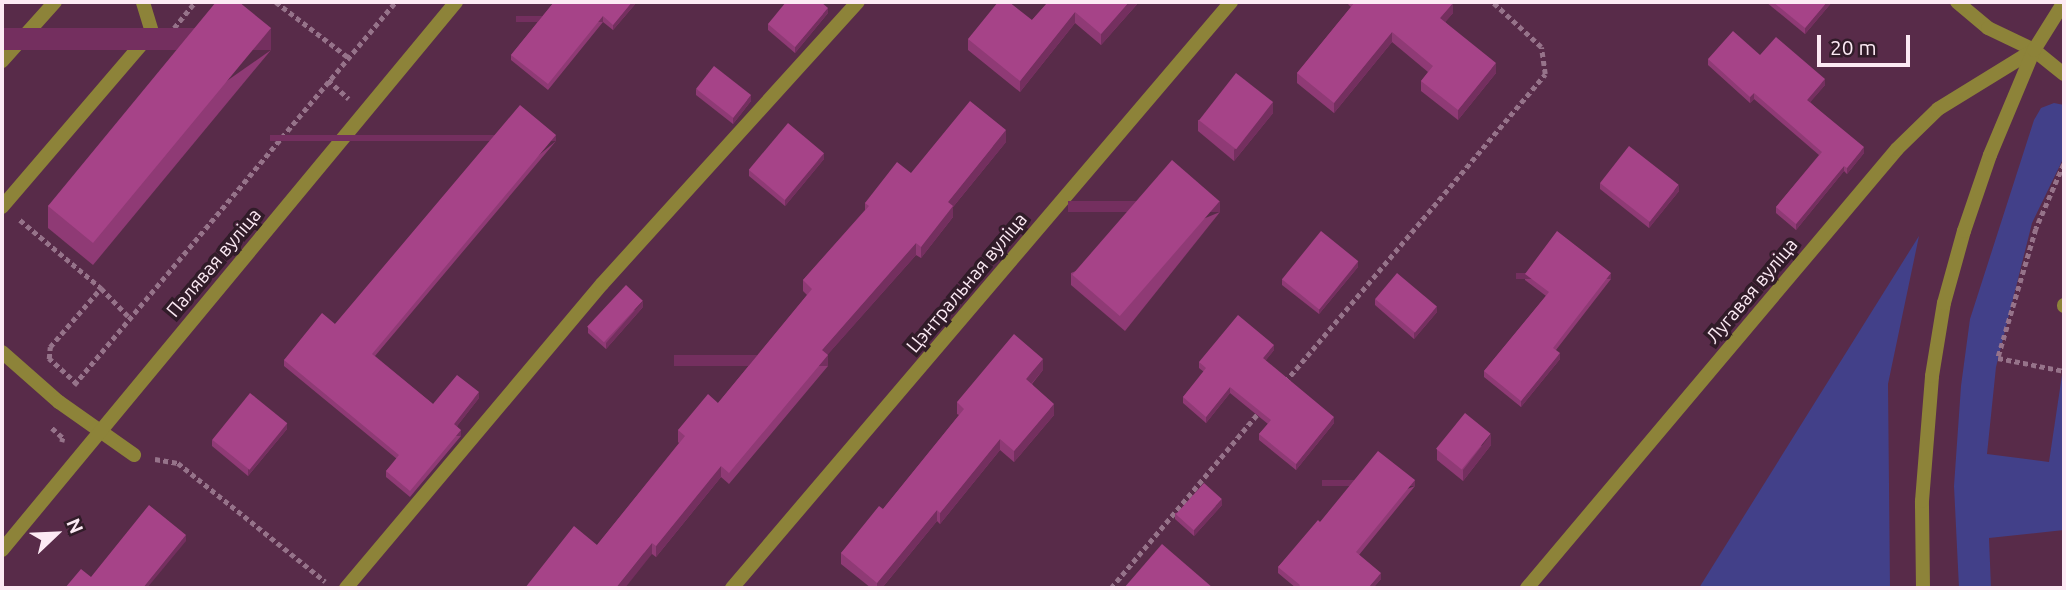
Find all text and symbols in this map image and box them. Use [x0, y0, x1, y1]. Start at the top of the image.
scale bar [1821, 21, 1914, 65]
text: 20 m [1830, 35, 1877, 59]
street label: Палявая вуліца [162, 204, 266, 322]
street label: Цэнтральная вуліца [902, 209, 1032, 357]
street label: Лугавая вуліца [1701, 234, 1803, 348]
north arrow [21, 499, 91, 569]
text: N [62, 515, 88, 537]

